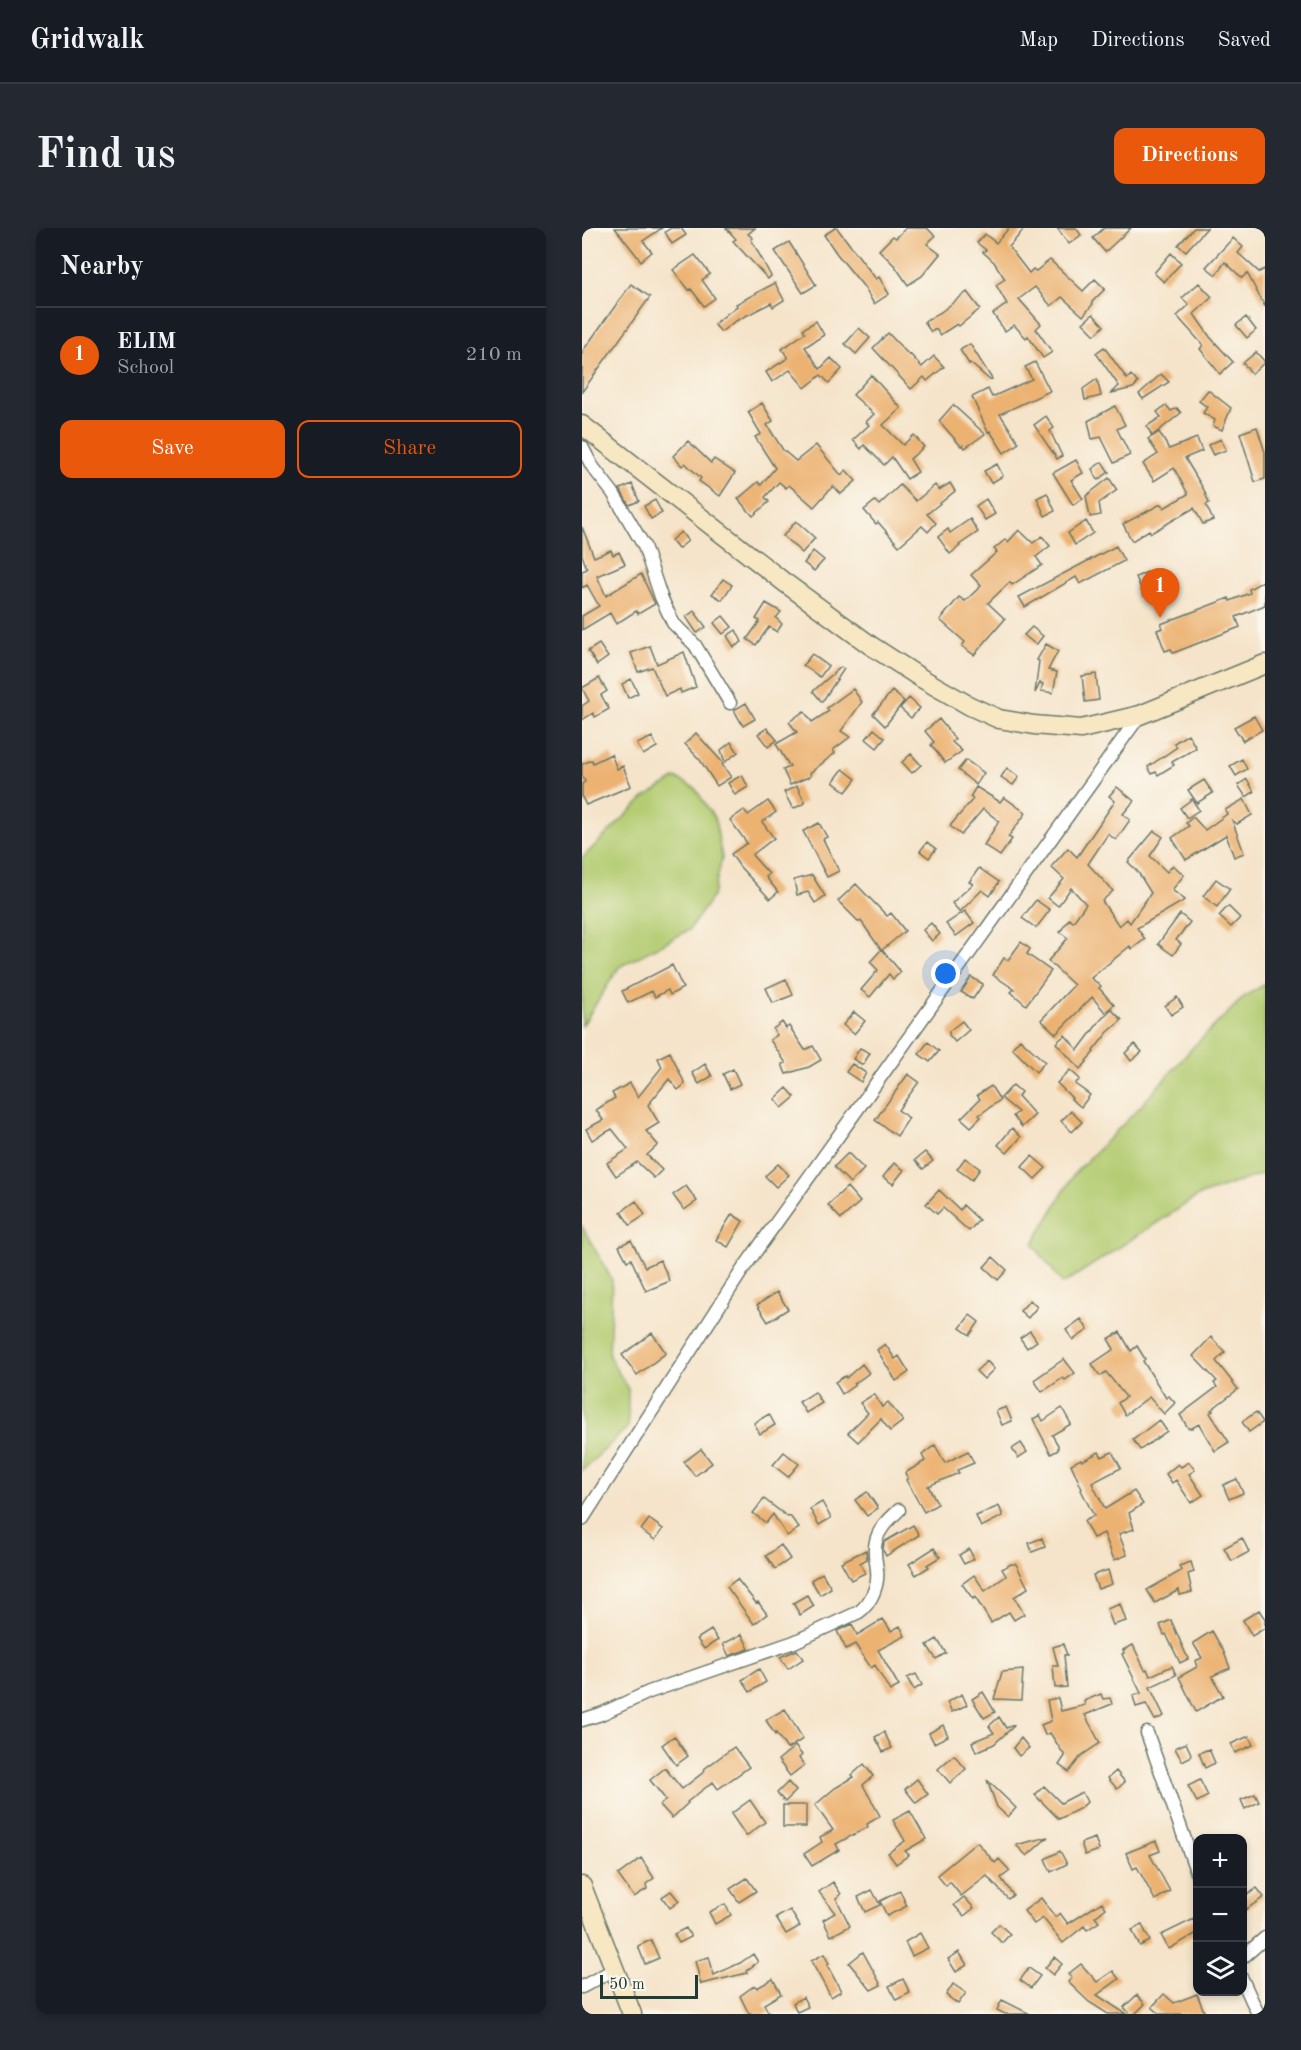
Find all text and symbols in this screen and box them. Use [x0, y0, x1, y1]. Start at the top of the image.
text: Gridwalk [30, 27, 145, 55]
text: Map [1019, 30, 1058, 51]
text: Directions [1091, 30, 1185, 51]
text: Saved [1218, 30, 1271, 51]
button: Directions [1114, 128, 1265, 184]
text: Find us [36, 135, 175, 177]
text: Nearby [60, 254, 144, 280]
text: ELIM [117, 331, 176, 353]
text: 1 [74, 345, 85, 365]
text: 210 m [466, 345, 522, 365]
text: School [117, 358, 174, 378]
button: Save [60, 420, 285, 478]
button: Share [297, 420, 522, 478]
pin: 1 [1140, 568, 1180, 618]
your location [931, 959, 960, 988]
map controls [1193, 1834, 1247, 1996]
button: + [1193, 1834, 1247, 1888]
button: − [1193, 1888, 1247, 1942]
button: layers [1193, 1942, 1247, 1996]
scale bar [600, 1972, 698, 2000]
text: 50 m [609, 1977, 645, 1993]

